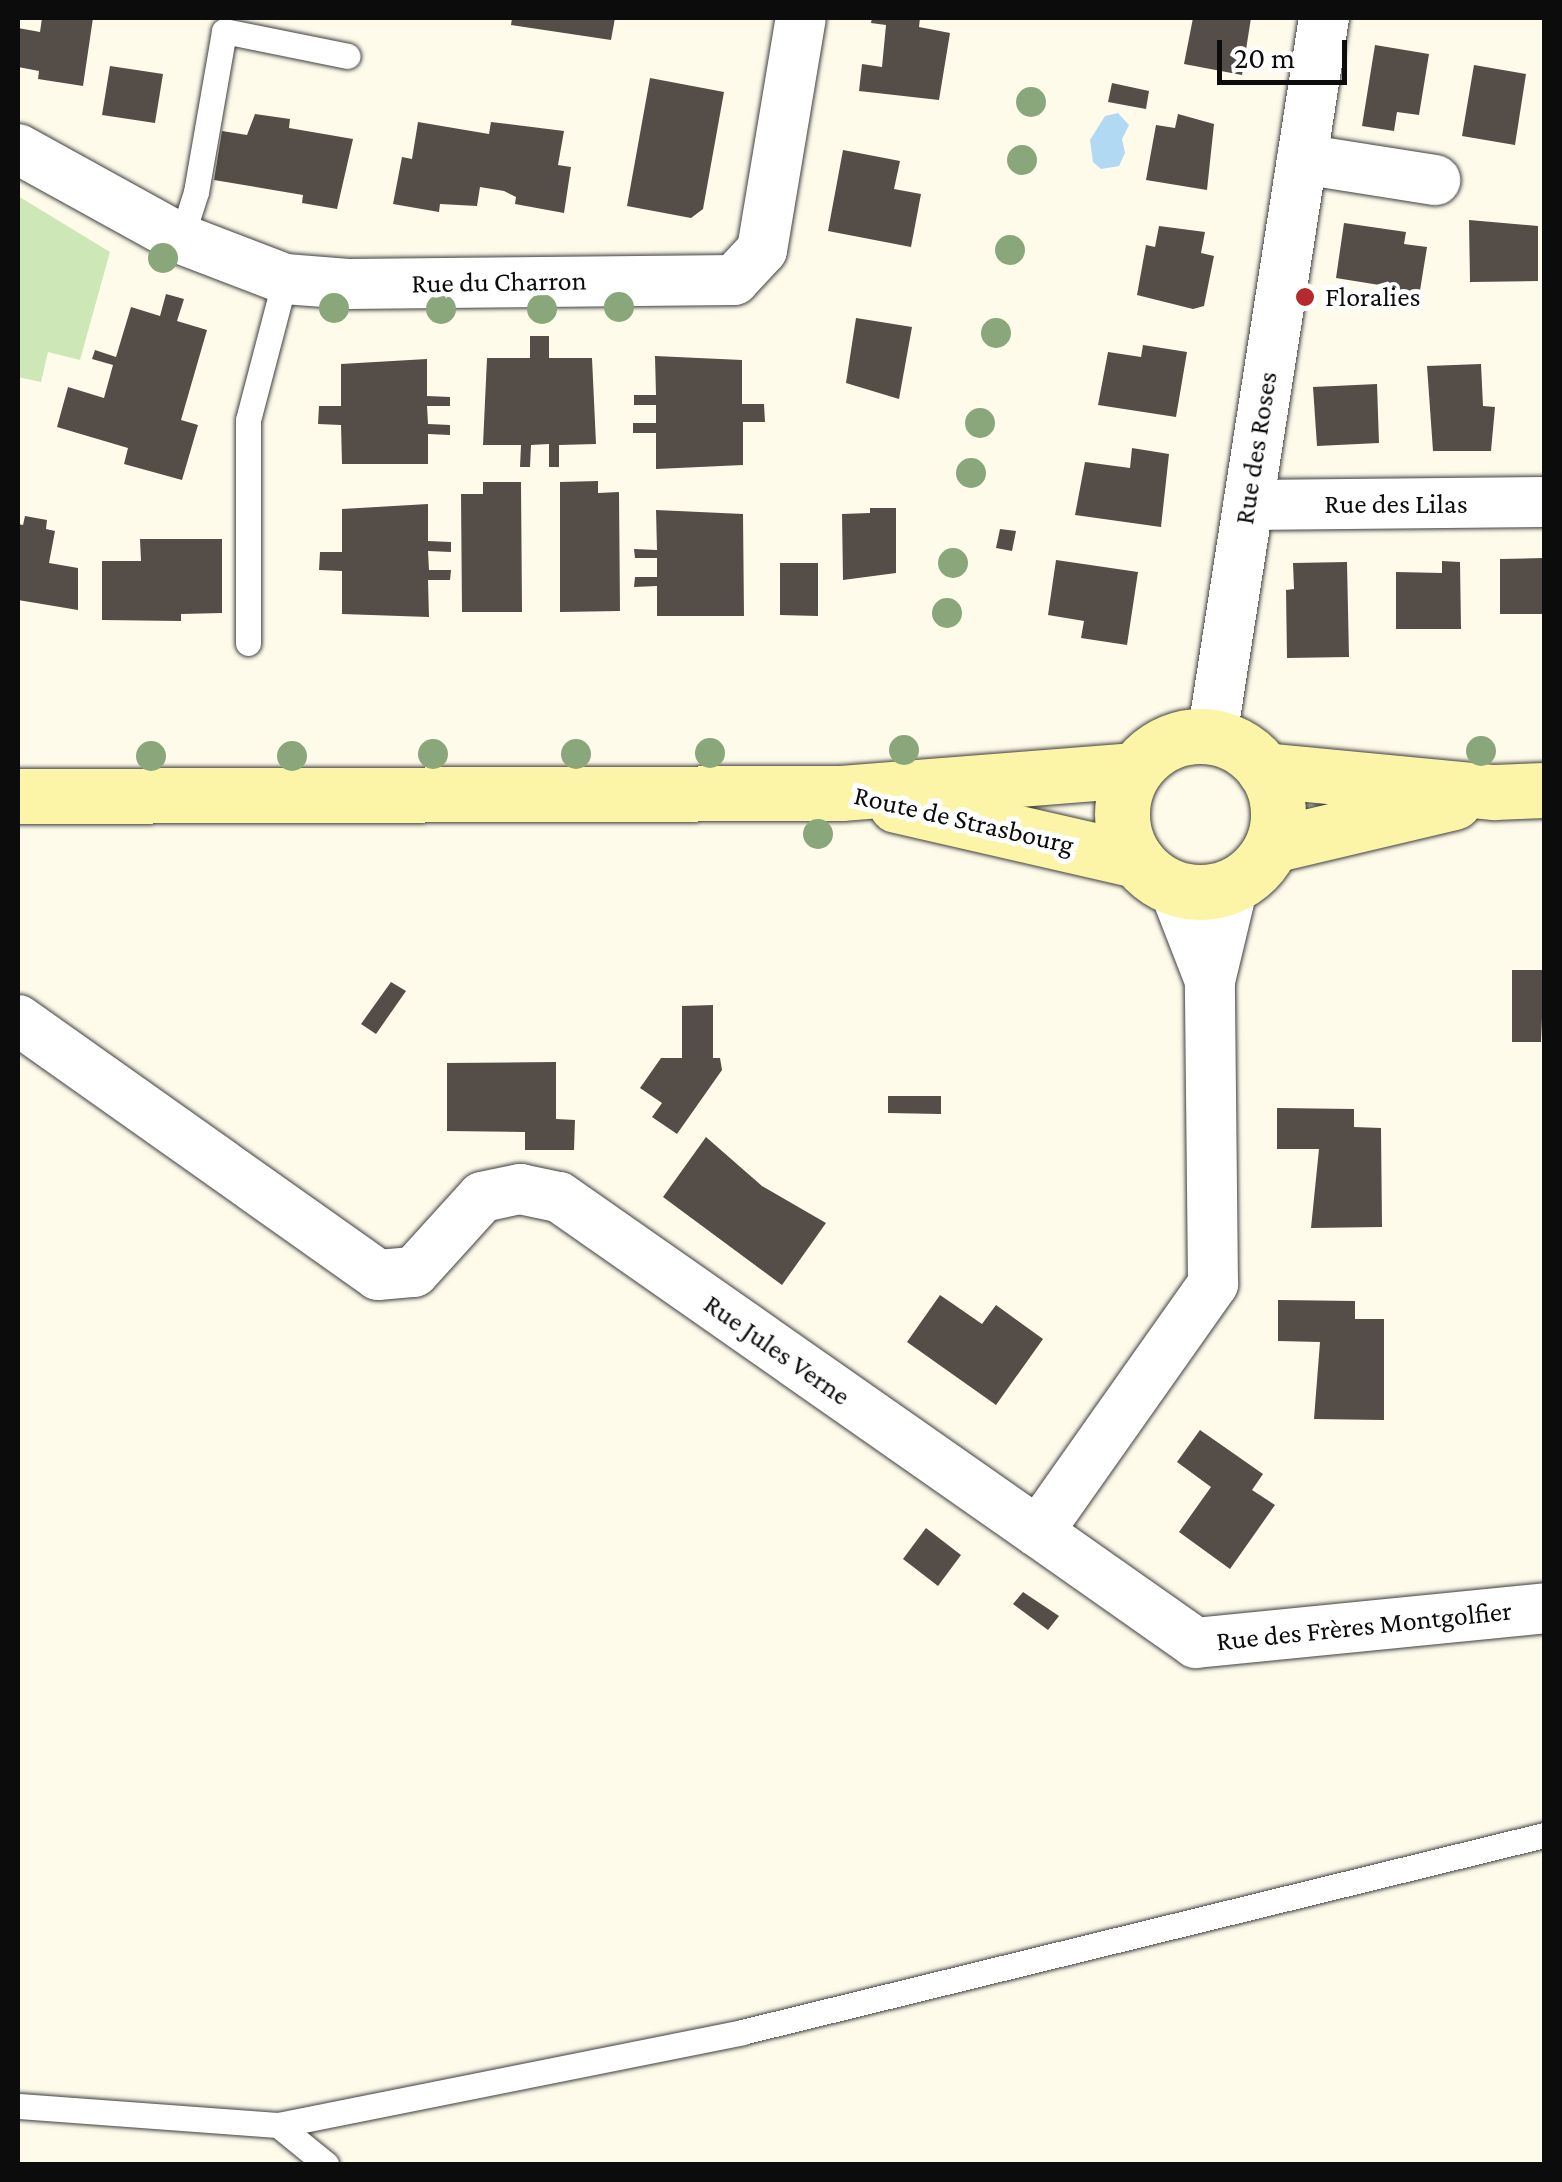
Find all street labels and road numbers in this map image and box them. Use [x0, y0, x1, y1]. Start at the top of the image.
street label: Rue du Charron [411, 264, 587, 300]
street label: Rue des Roses [1227, 369, 1285, 527]
street label: Rue des Lilas [1324, 487, 1468, 521]
street label: Route de Strasbourg [851, 778, 1077, 862]
street label: Rue Jules Verne [697, 1287, 857, 1413]
street label: Rue des Frères Montgolfier [1214, 1594, 1514, 1658]

